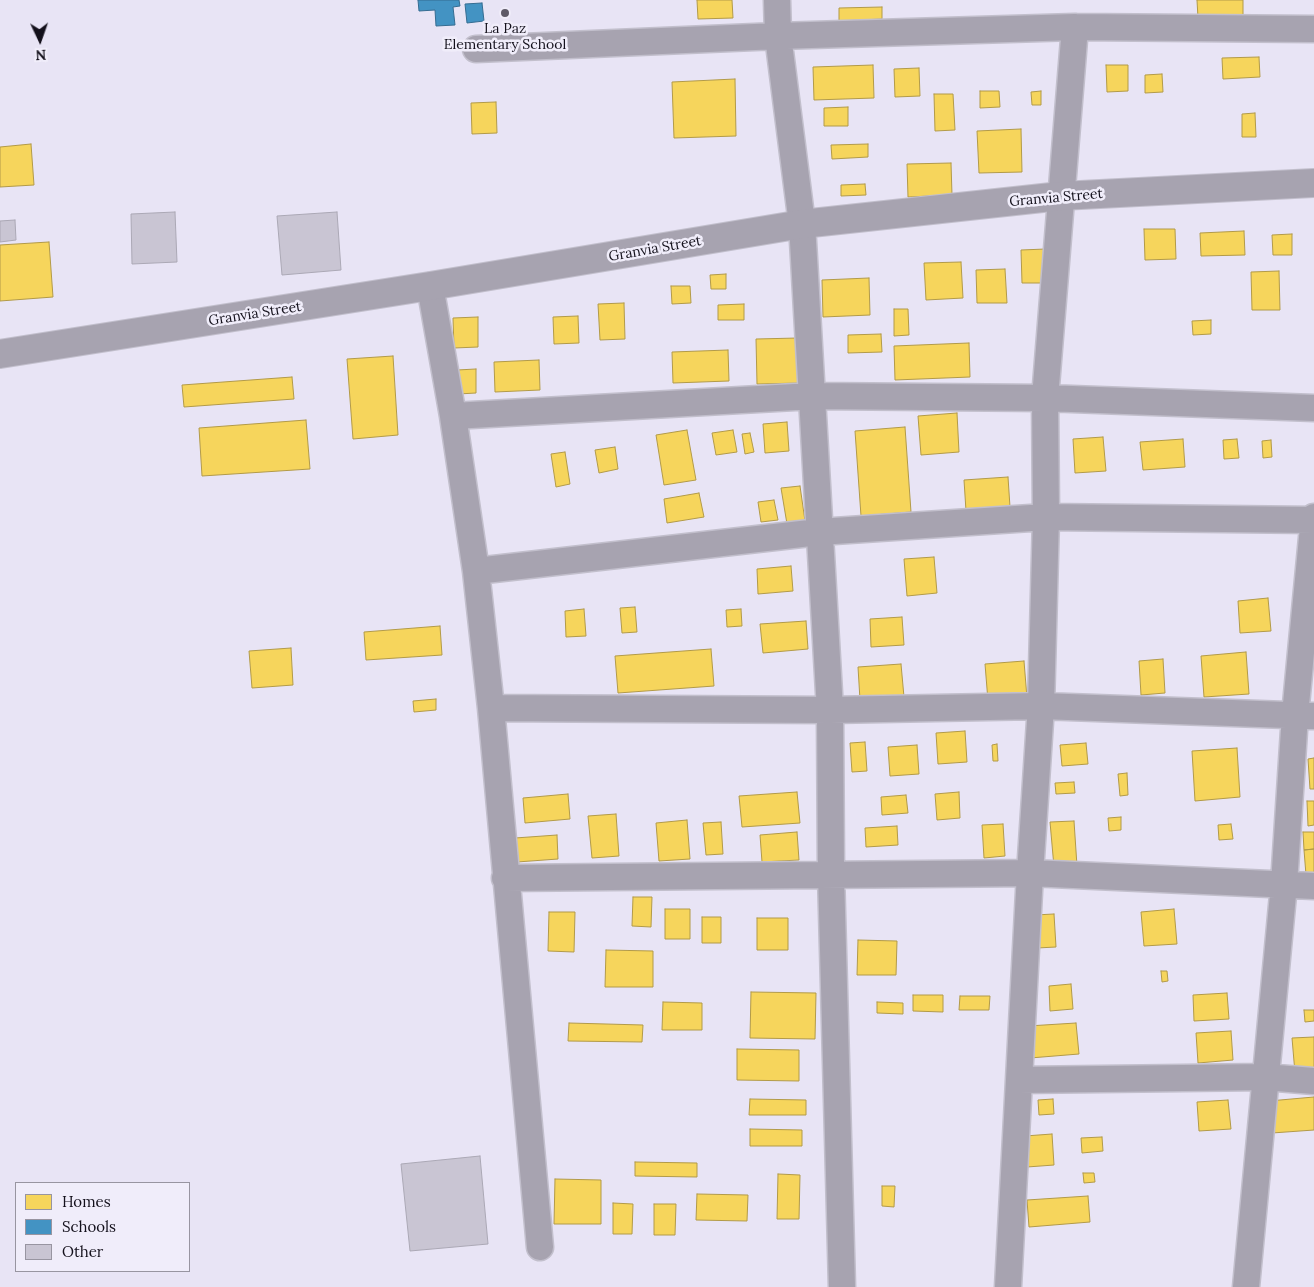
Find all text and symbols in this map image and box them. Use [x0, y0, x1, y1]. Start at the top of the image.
marker: La Paz Elementary School [499, 7, 511, 19]
north arrow [15, 15, 65, 65]
place label: La Paz Elementary School [444, 21, 566, 54]
text: N [35, 46, 47, 64]
street label: Granvia Street [1009, 186, 1103, 210]
street label: Granvia Street [607, 233, 703, 265]
street label: Granvia Street [207, 298, 303, 330]
legend [15, 1182, 190, 1272]
text: Homes [62, 1192, 111, 1211]
text: Schools [62, 1217, 116, 1236]
text: Other [62, 1242, 103, 1261]

